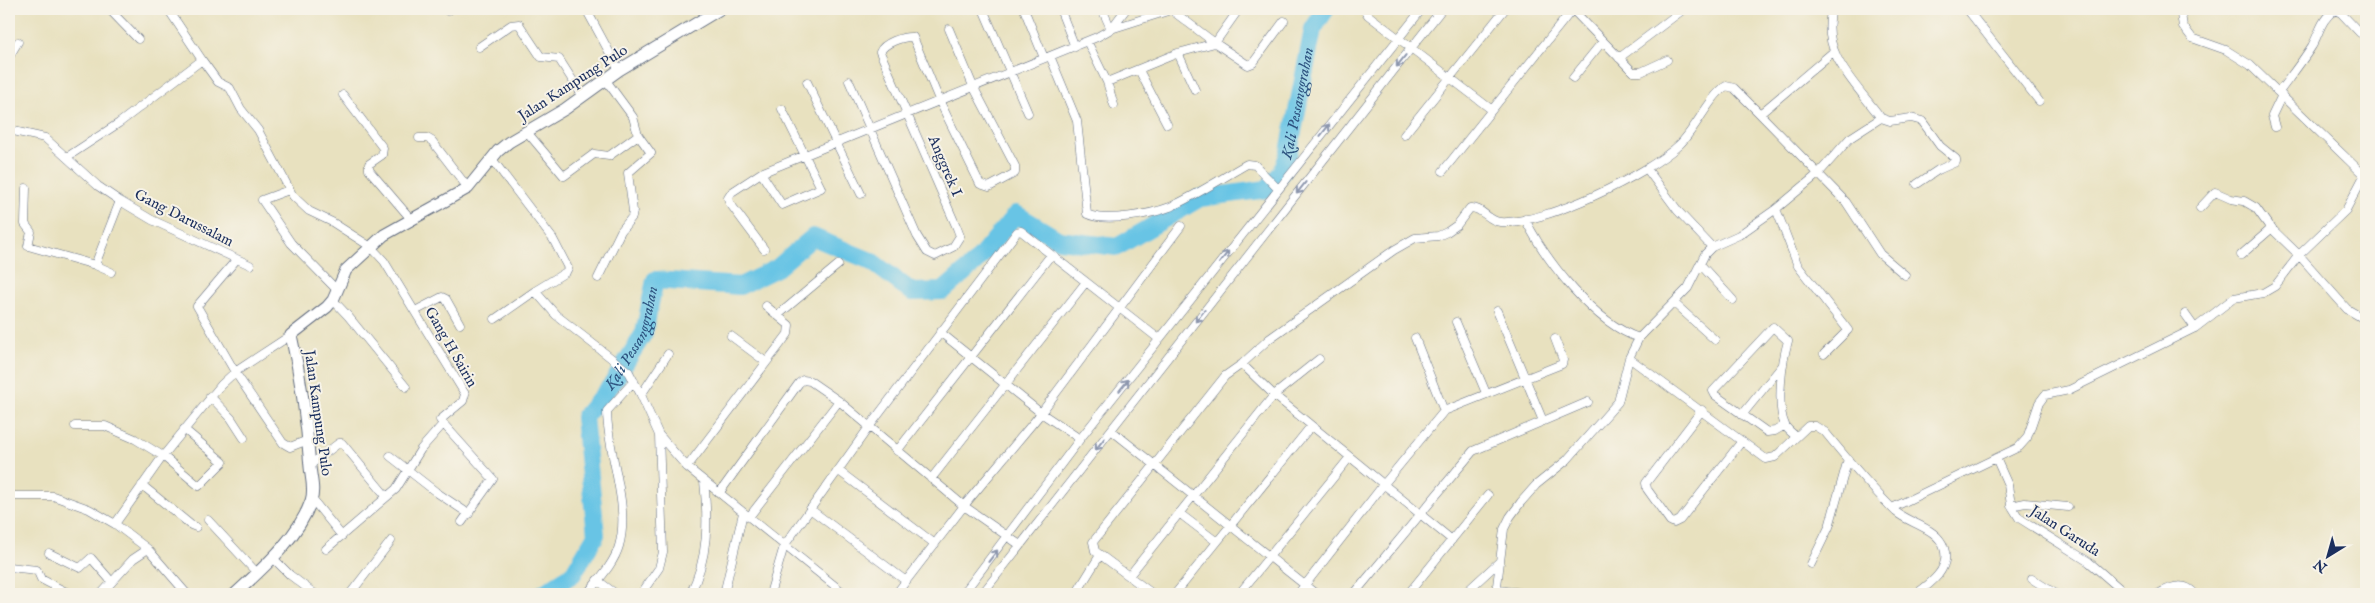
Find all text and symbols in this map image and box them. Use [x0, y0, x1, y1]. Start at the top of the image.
street label: Jalan Kampung Pulo [513, 41, 631, 127]
water label: Kali Pessanggrahan [1277, 46, 1319, 163]
one-way arrow [1396, 54, 1407, 67]
one-way arrow [1320, 123, 1330, 137]
street label: Anggrek I [923, 132, 967, 200]
one-way arrow [1295, 182, 1306, 195]
street label: Gang Darussalam [131, 185, 237, 251]
one-way arrow [1218, 251, 1229, 264]
water label: Kali Pessanggrahan [600, 285, 663, 396]
street label: Gang H Sairin [420, 303, 482, 391]
one-way arrow [1195, 309, 1205, 323]
street label: Jalan Kampung Pulo [299, 347, 336, 477]
one-way arrow [1119, 379, 1130, 392]
one-way arrow [1095, 437, 1105, 451]
street label: Jalan Garuda [2024, 500, 2104, 561]
north arrow [2302, 530, 2352, 580]
one-way arrow [988, 550, 999, 563]
text: N [2311, 555, 2332, 577]

